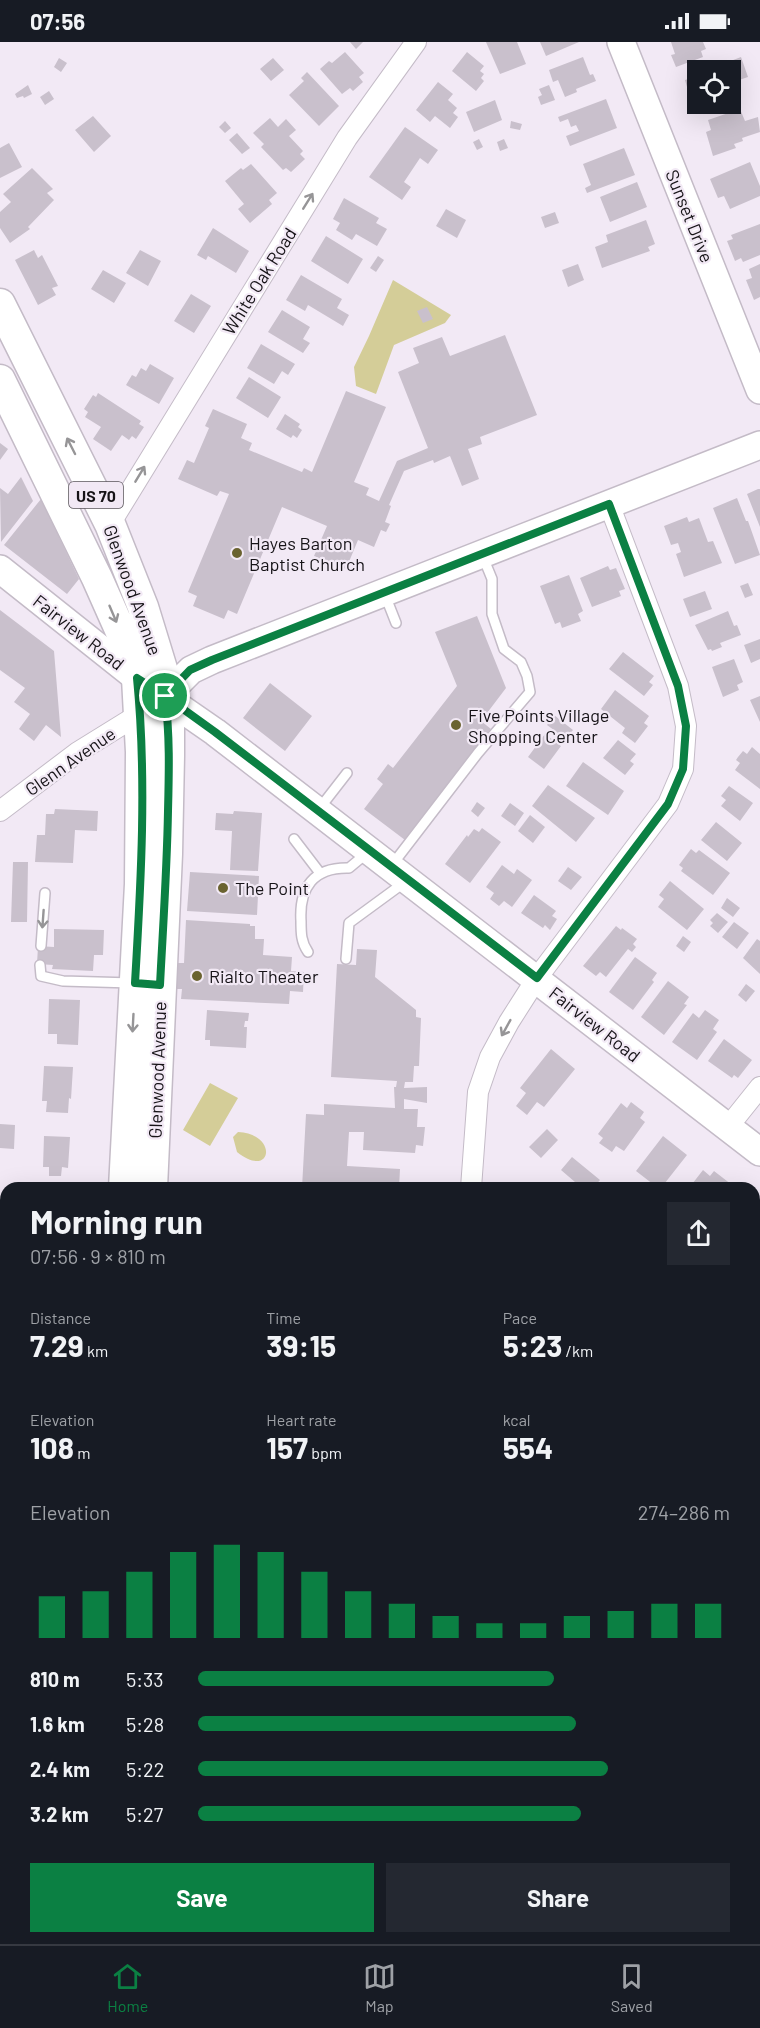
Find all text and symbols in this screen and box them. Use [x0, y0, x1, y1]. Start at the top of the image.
text: 07:56 [30, 8, 85, 34]
map controls [687, 60, 741, 114]
button: locate [687, 60, 741, 114]
street label: Sunset Drive [661, 166, 719, 266]
one-way arrow [303, 193, 315, 210]
street label: White Oak Road [217, 223, 301, 339]
one-way arrow [65, 438, 76, 456]
one-way arrow [135, 466, 147, 483]
road number: US 70 [69, 482, 123, 508]
street label: Glenwood Avenue [99, 522, 167, 658]
place label: Hayes Barton Baptist Church [249, 532, 365, 575]
marker: Hayes Barton Baptist Church [230, 546, 244, 560]
street label: Fairview Road [29, 590, 129, 674]
one-way arrow [107, 604, 119, 622]
pin [139, 670, 190, 721]
icon: arrive [148, 679, 181, 712]
place label: Five Points Village Shopping Center [468, 704, 609, 747]
marker: Five Points Village Shopping Center [449, 718, 463, 732]
street label: Glenn Avenue [21, 722, 119, 800]
place label: The Point [235, 877, 309, 899]
marker: The Point [216, 881, 230, 895]
one-way arrow [38, 909, 49, 929]
place label: Rialto Theater [209, 965, 319, 987]
marker: Rialto Theater [190, 969, 204, 983]
street label: Fairview Road [545, 982, 645, 1066]
street label: Glenwood Avenue [144, 1001, 170, 1139]
one-way arrow [128, 1012, 139, 1032]
one-way arrow [500, 1019, 512, 1036]
text: Morning run [30, 1201, 203, 1241]
button: share [667, 1202, 730, 1265]
text: 07:56 · 9 × 810 m [30, 1244, 166, 1268]
text: Distance [30, 1308, 91, 1327]
text: Time [266, 1308, 301, 1327]
text: Pace [503, 1308, 537, 1327]
text: 7.29 [30, 1327, 84, 1363]
text: 39:15 [266, 1327, 336, 1363]
text: 5:23 [503, 1327, 562, 1363]
text: km [84, 1341, 108, 1360]
text: /km [562, 1341, 593, 1360]
text: Elevation [30, 1410, 94, 1429]
text: Heart rate [266, 1410, 337, 1429]
text: kcal [503, 1410, 531, 1429]
text: 108 [30, 1429, 74, 1465]
text: 157 [266, 1429, 308, 1465]
text: 554 [503, 1429, 553, 1465]
text: m [74, 1443, 90, 1462]
text: bpm [308, 1443, 342, 1462]
text: Elevation [30, 1500, 111, 1524]
text: 274–286 m [638, 1500, 730, 1524]
text: 810 m [30, 1667, 80, 1691]
text: 5:33 [126, 1667, 164, 1691]
text: 1.6 km [30, 1712, 85, 1736]
text: 5:28 [126, 1712, 164, 1736]
text: 2.4 km [30, 1757, 90, 1781]
text: 5:22 [126, 1757, 165, 1781]
text: 3.2 km [30, 1802, 89, 1826]
text: 5:27 [126, 1802, 163, 1826]
button: Save [30, 1863, 374, 1932]
button: Share [386, 1863, 730, 1932]
tab: Home [107, 1960, 148, 2015]
tab: Map [363, 1960, 396, 2015]
tab: Saved [611, 1960, 653, 2015]

